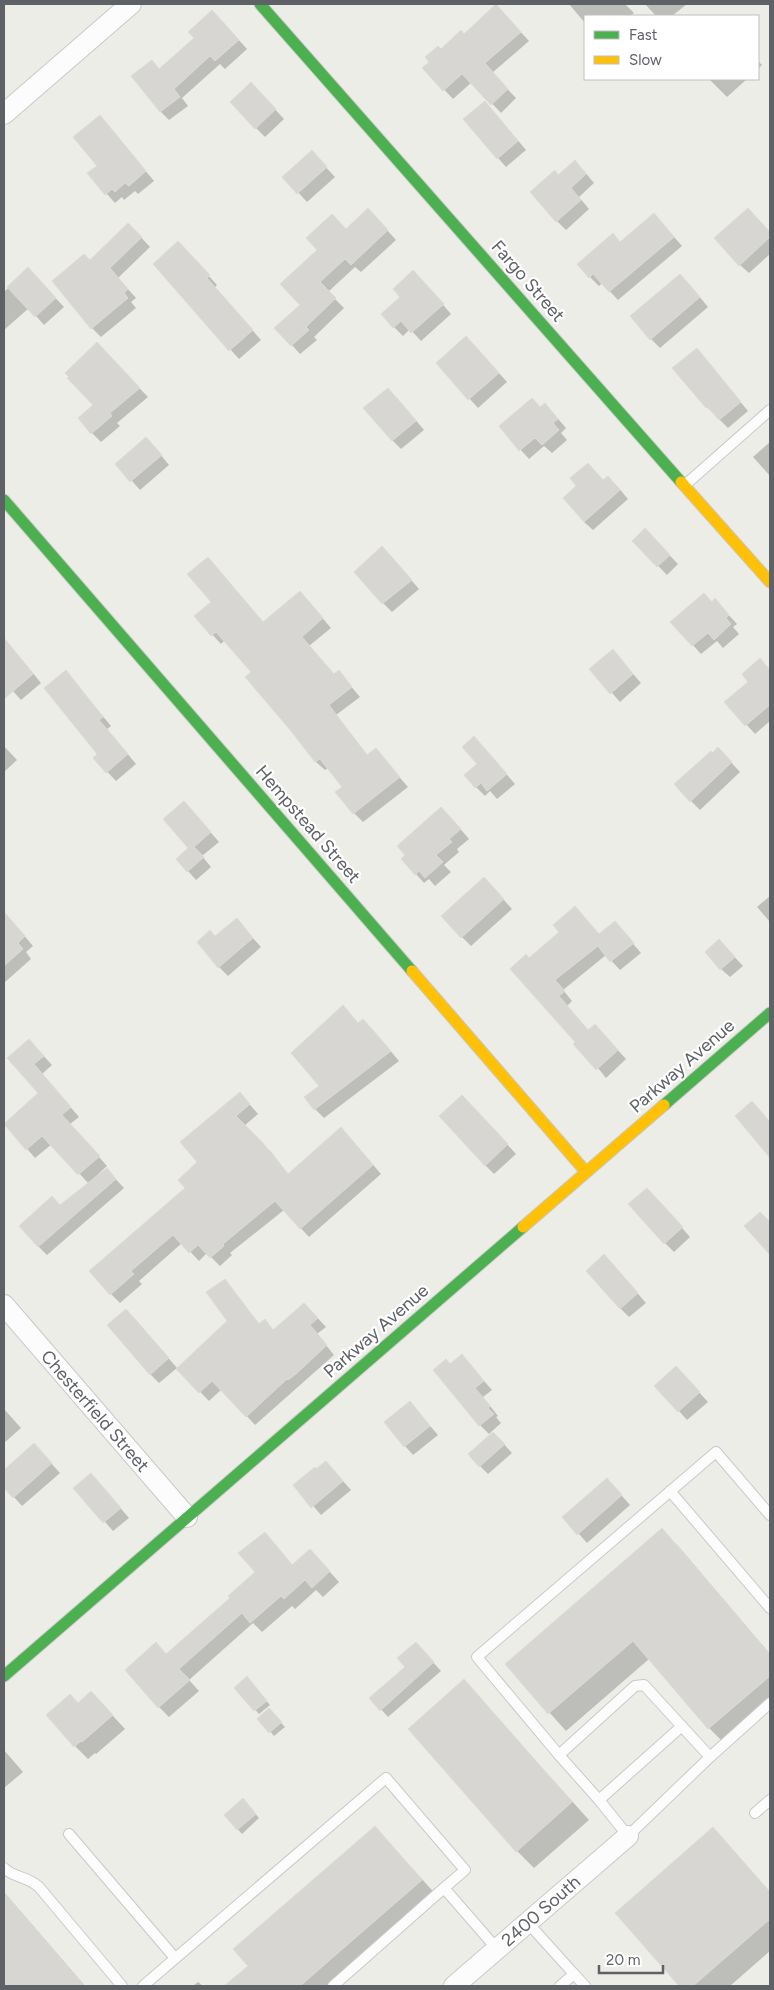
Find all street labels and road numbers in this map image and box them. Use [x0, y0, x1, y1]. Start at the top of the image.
street label: Fargo Street [487, 236, 569, 326]
street label: Hempstead Street [251, 761, 365, 888]
street label: Parkway Avenue [625, 1014, 739, 1118]
street label: Parkway Avenue [319, 1279, 433, 1383]
street label: Chesterfield Street [36, 1346, 154, 1476]
street label: 2400 South [497, 1871, 585, 1951]

